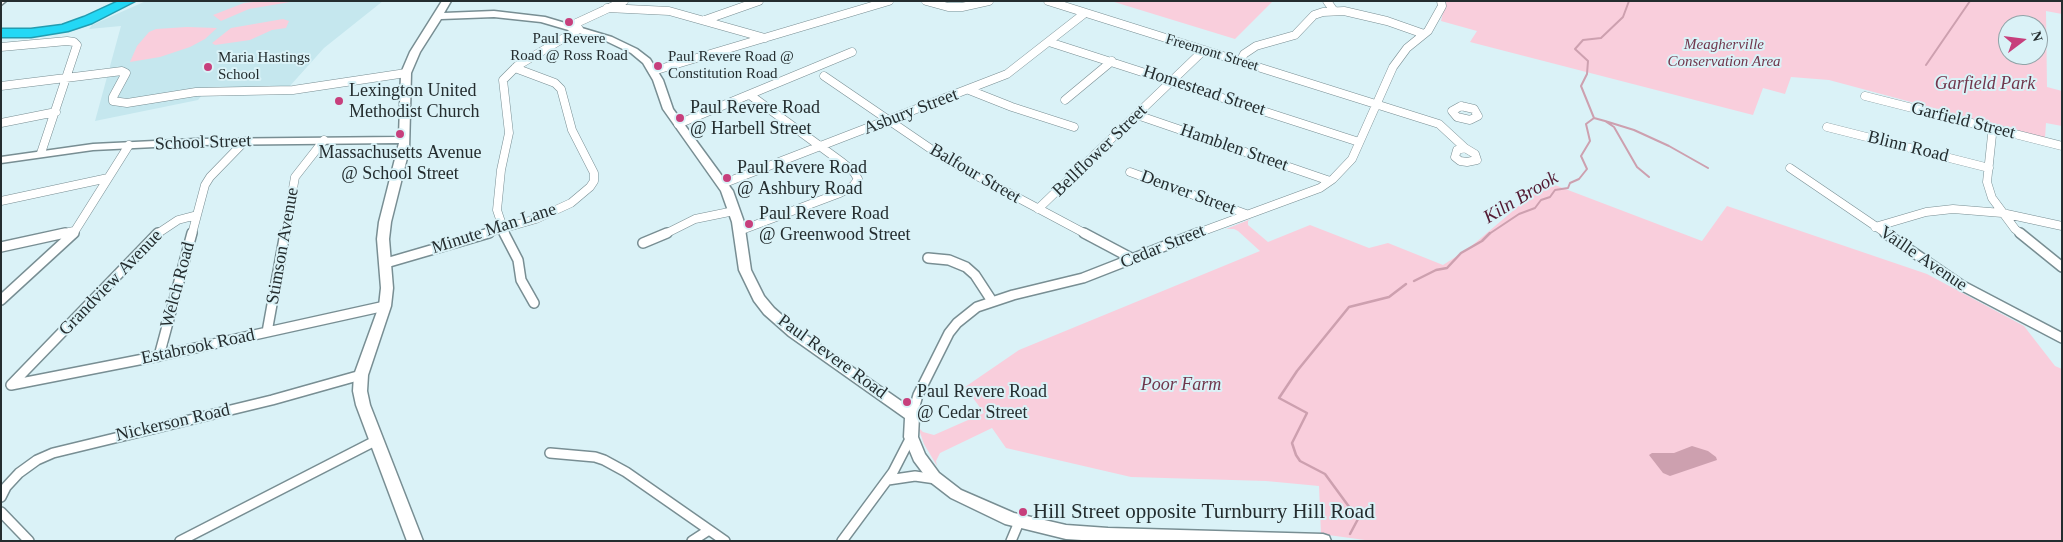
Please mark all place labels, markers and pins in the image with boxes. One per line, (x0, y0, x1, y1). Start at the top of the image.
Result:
marker: Paul Revere Road @ Ross Road (563, 16, 575, 28)
place label: Paul Revere Road @ Ross Road (510, 30, 628, 65)
place label: Paul Revere Road @ Constitution Road (668, 48, 794, 83)
place label: Maria Hastings School (218, 49, 310, 84)
marker: Paul Revere Road @ Constitution Road (652, 60, 664, 72)
marker: Maria Hastings School (202, 61, 214, 73)
place label: Lexington United Methodist Church (349, 80, 479, 122)
marker: Lexington United Methodist Church (333, 95, 345, 107)
place label: Paul Revere Road @ Harbell Street (690, 97, 820, 140)
marker: Paul Revere Road @ Harbell Street (674, 112, 686, 124)
marker: Massachusetts Avenue @ School Street (394, 128, 406, 140)
place label: Massachusetts Avenue @ School Street (318, 142, 482, 184)
place label: Paul Revere Road @ Ashbury Road (737, 157, 867, 200)
marker: Paul Revere Road @ Ashbury Road (721, 172, 733, 184)
place label: Paul Revere Road @ Greenwood Street (759, 203, 911, 245)
marker: Paul Revere Road @ Greenwood Street (743, 218, 755, 230)
place label: Paul Revere Road @ Cedar Street (917, 381, 1047, 424)
marker: Paul Revere Road @ Cedar Street (901, 396, 913, 408)
place label: Hill Street opposite Turnburry Hill Road (1033, 499, 1375, 525)
marker: Hill Street opposite Turnburry Hill Road (1017, 506, 1029, 518)

